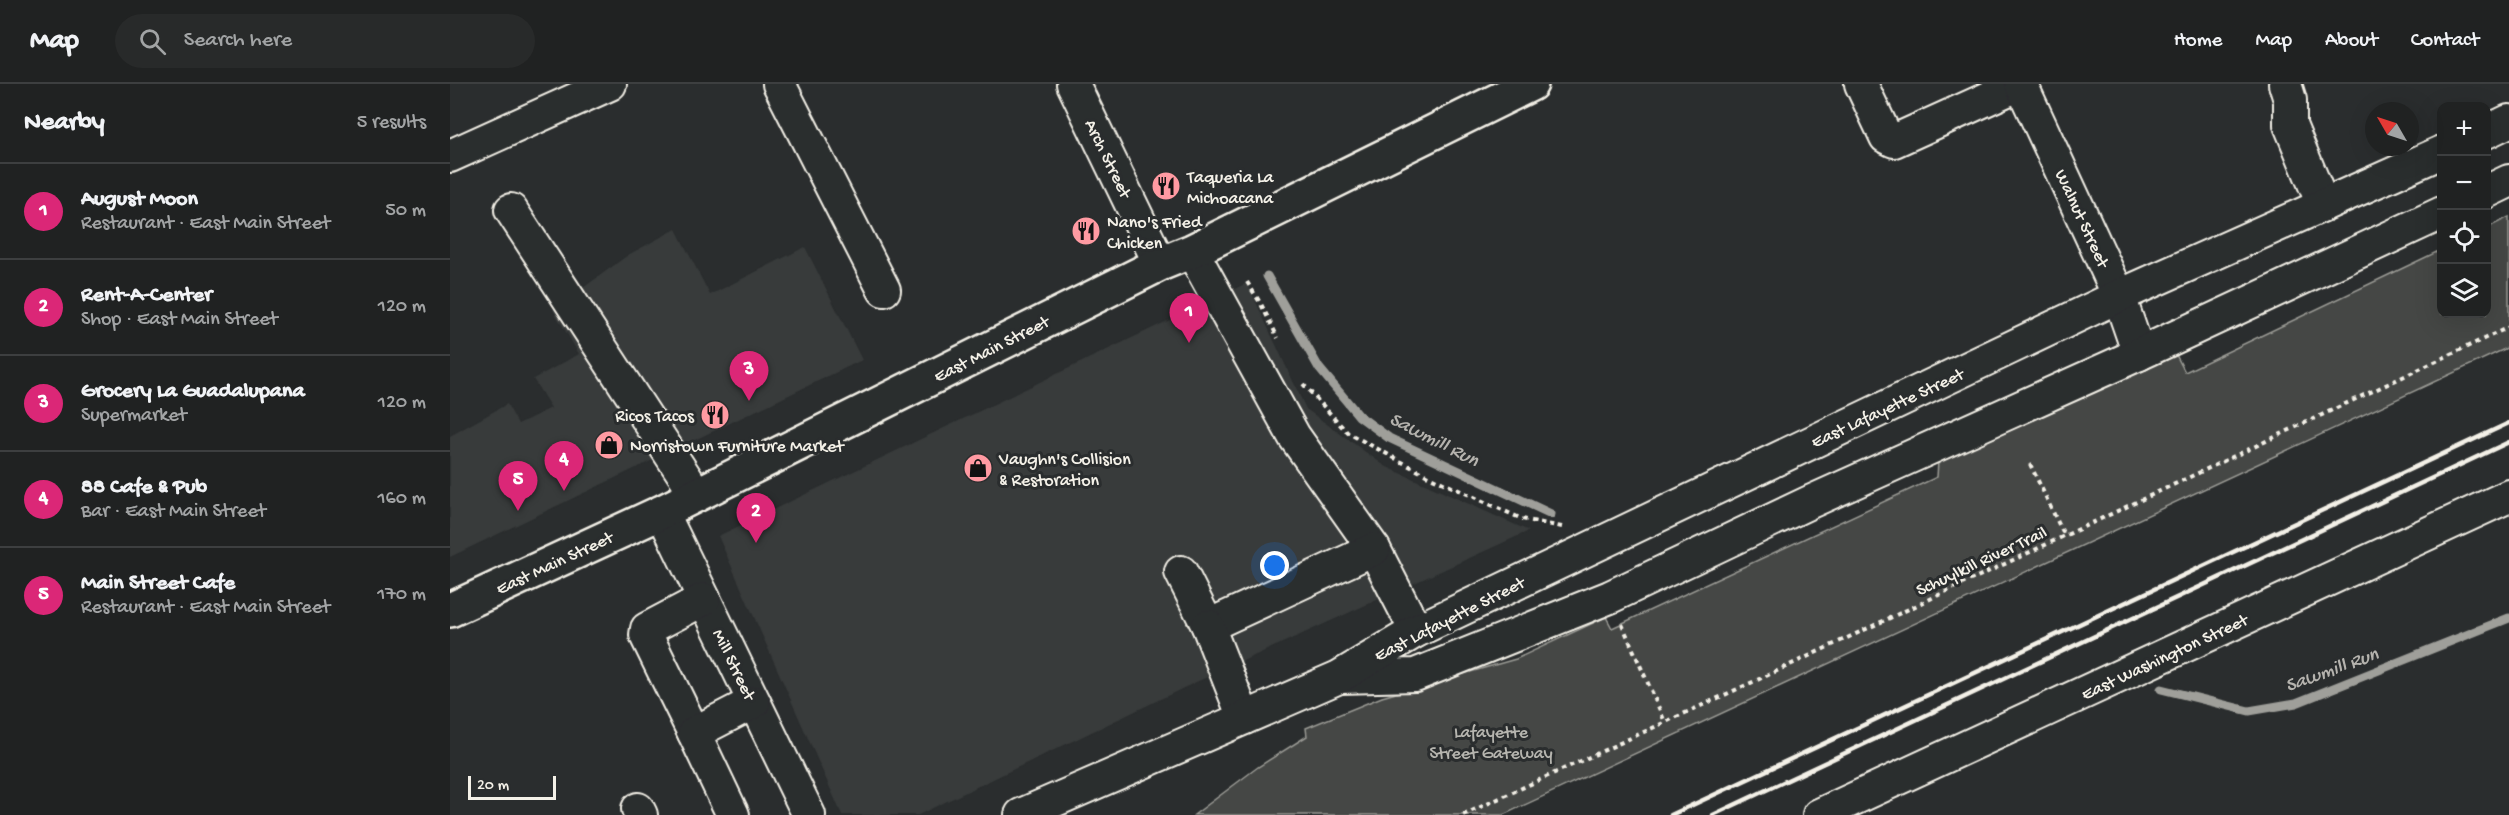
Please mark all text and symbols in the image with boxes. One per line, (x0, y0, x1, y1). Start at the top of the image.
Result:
search box (115, 14, 535, 68)
text: Map (30, 25, 79, 58)
icon: search (136, 25, 169, 58)
text: Search here (184, 28, 292, 54)
text: Home (2174, 29, 2222, 54)
text: Map (2255, 29, 2292, 54)
text: About (2325, 29, 2378, 54)
text: Contact (2411, 29, 2479, 54)
north arrow (2365, 102, 2419, 156)
map controls (2437, 102, 2491, 318)
button: + (2437, 102, 2491, 156)
text: Nearby (24, 108, 105, 139)
text: 5 results (357, 112, 426, 135)
street label: Arch Street (1079, 116, 1136, 203)
button: − (2437, 156, 2491, 210)
street label: Walnut Street (2049, 167, 2113, 273)
place label: Taqueria La Michoacana (1186, 168, 1275, 210)
restaurant icon: Taqueria La Michoacana (1150, 170, 1182, 202)
text: August Moon (81, 187, 198, 213)
text: 1 (39, 200, 48, 223)
text: 50 m (385, 200, 426, 223)
button: locate (2437, 210, 2491, 264)
text: Restaurant · East Main Street (81, 213, 330, 236)
place label: Nano's Fried Chicken (1107, 213, 1203, 255)
restaurant icon: Nano's Fried Chicken (1070, 215, 1102, 247)
button: layers (2437, 264, 2491, 318)
text: Rent-A-Center (81, 283, 212, 309)
pin: 1 (1170, 294, 1208, 343)
text: 2 (39, 296, 48, 319)
text: 120 m (378, 296, 426, 319)
text: Shop · East Main Street (81, 309, 278, 332)
street label: East Main Street (931, 311, 1055, 388)
pin: 3 (730, 352, 768, 401)
street label: East Lafayette Street (1808, 364, 1969, 454)
text: Grocery La Guadalupana (81, 379, 305, 405)
text: 3 (38, 392, 49, 415)
text: 120 m (378, 392, 426, 415)
restaurant icon: Ricos Tacos (699, 399, 731, 431)
text: Supermarket (81, 405, 187, 428)
place label: Ricos Tacos (615, 407, 695, 428)
water label: Sawmill Run (1385, 409, 1482, 474)
shop icon: Norristown Furniture Market (593, 429, 625, 461)
place label: Norristown Furniture Market (630, 437, 845, 458)
pin: 4 (544, 442, 584, 491)
place label: Vaughn's Collision & Restoration (998, 450, 1131, 492)
shop icon: Vaughn's Collision & Restoration (962, 452, 994, 484)
pin: 5 (498, 462, 538, 511)
text: 88 Cafe & Pub (81, 475, 207, 501)
text: 4 (39, 488, 48, 511)
text: 160 m (377, 488, 426, 511)
pin: 2 (736, 494, 776, 543)
text: Bar · East Main Street (81, 501, 266, 524)
street label: Schuylkill River Trail (1913, 523, 2051, 602)
street label: East Main Street (493, 527, 618, 601)
your location (1260, 551, 1289, 580)
text: Main Street Cafe (81, 571, 235, 597)
street label: East Lafayette Street (1371, 572, 1530, 667)
text: 5 (38, 584, 49, 607)
text: 170 m (377, 584, 426, 607)
text: Restaurant · East Main Street (81, 597, 330, 620)
street label: East Washington Street (2078, 610, 2253, 706)
street label: Mill Street (707, 626, 760, 706)
water label: Sawmill Run (2283, 644, 2382, 699)
park label: Lafayette Street Gateway (1429, 723, 1553, 765)
scale bar (468, 773, 556, 800)
text: 20 m (477, 777, 509, 796)

